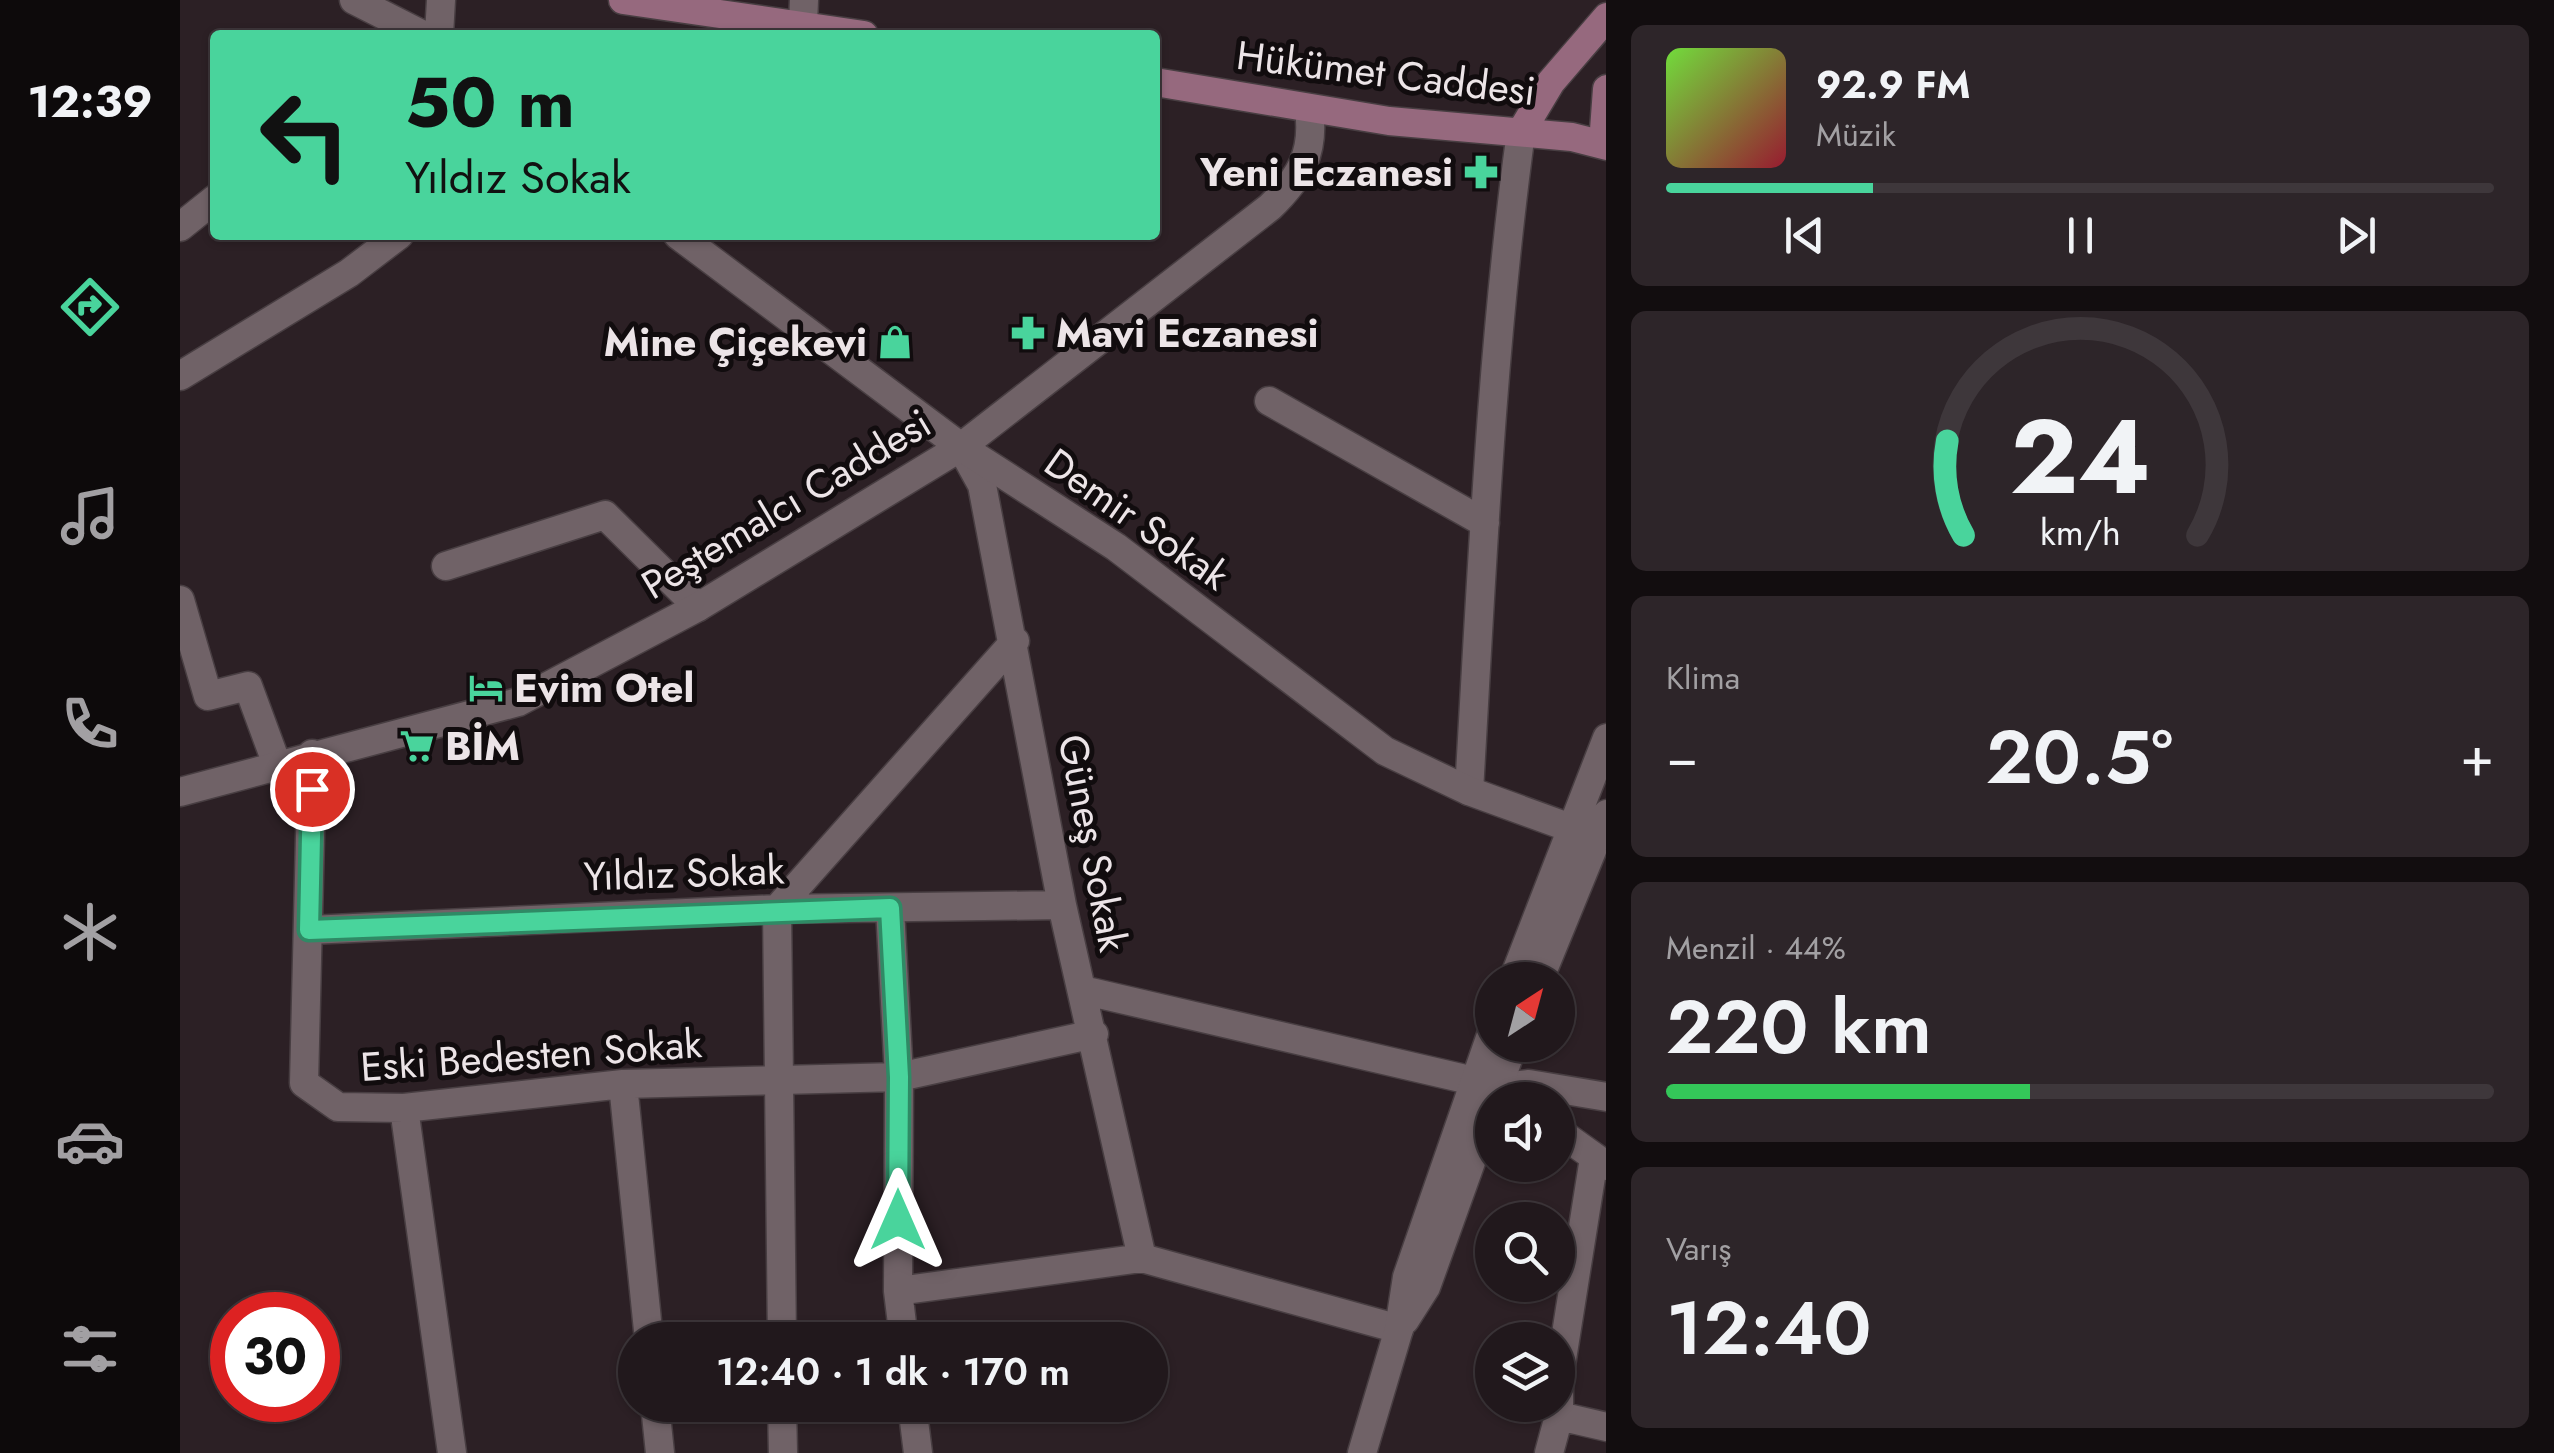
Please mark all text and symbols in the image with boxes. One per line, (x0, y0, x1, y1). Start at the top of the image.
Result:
street label: Hükümet Caddesi (1233, 26, 1539, 120)
text: 50 m (405, 52, 575, 153)
text: 92.9 FM (1816, 57, 1970, 112)
text: 12:39 (28, 69, 152, 134)
icon: left (240, 70, 370, 200)
text: Müzik (1816, 112, 1896, 158)
place label: Yeni Eczanesi (1199, 143, 1453, 201)
text: Yıldız Sokak (405, 145, 631, 210)
pharmacy icon: Yeni Eczanesi (1462, 153, 1500, 191)
icon: previous (1777, 208, 1832, 263)
icon: pause (2053, 208, 2108, 263)
icon: next (2329, 208, 2384, 263)
icon: directions (55, 272, 125, 342)
place label: Mavi Eczanesi (1056, 304, 1319, 362)
place label: Mine Çiçekevi (604, 313, 867, 371)
pharmacy icon: Mavi Eczanesi (1009, 314, 1047, 352)
shop icon: Mine Çiçekevi (876, 323, 914, 361)
text: 24 (2010, 382, 2150, 532)
street label: Peştemalcı Caddesi (630, 395, 942, 613)
street label: Demir Sokak (1033, 434, 1241, 604)
icon: music (55, 481, 125, 551)
text: km/h (2040, 507, 2120, 558)
text: Klima (1666, 655, 1740, 701)
place label: Evim Otel (514, 659, 694, 717)
hotel icon: Evim Otel (467, 669, 505, 707)
icon: phone (55, 689, 125, 759)
text: 20.5° (1986, 703, 2173, 811)
place label: BİM (445, 717, 520, 775)
text: − (1666, 717, 1698, 797)
text: + (2460, 717, 2494, 797)
supermarket icon: BİM (398, 727, 436, 765)
street label: Güneş Sokak (1044, 730, 1143, 957)
pin (270, 747, 355, 832)
icon: arrive (285, 762, 340, 817)
street label: Yıldız Sokak (583, 841, 786, 905)
icon: climate (55, 897, 125, 967)
text: Menzil · 44% (1666, 925, 1846, 971)
north arrow (1475, 962, 1575, 1062)
map controls (1475, 962, 1575, 1422)
text: 220 km (1666, 973, 1932, 1081)
street label: Eski Bedesten Sokak (358, 1014, 704, 1096)
button: sound (1475, 1082, 1575, 1182)
icon: car (55, 1106, 125, 1176)
position arrow (846, 1168, 950, 1272)
button: search (1475, 1202, 1575, 1302)
text: Varış (1666, 1226, 1732, 1272)
text: 12:40 (1666, 1274, 1872, 1382)
speed limit sign: 30 (210, 1292, 340, 1422)
icon: filters (55, 1314, 125, 1384)
button: layers (1475, 1322, 1575, 1422)
text: 12:40 · 1 dk · 170 m (716, 1344, 1070, 1399)

